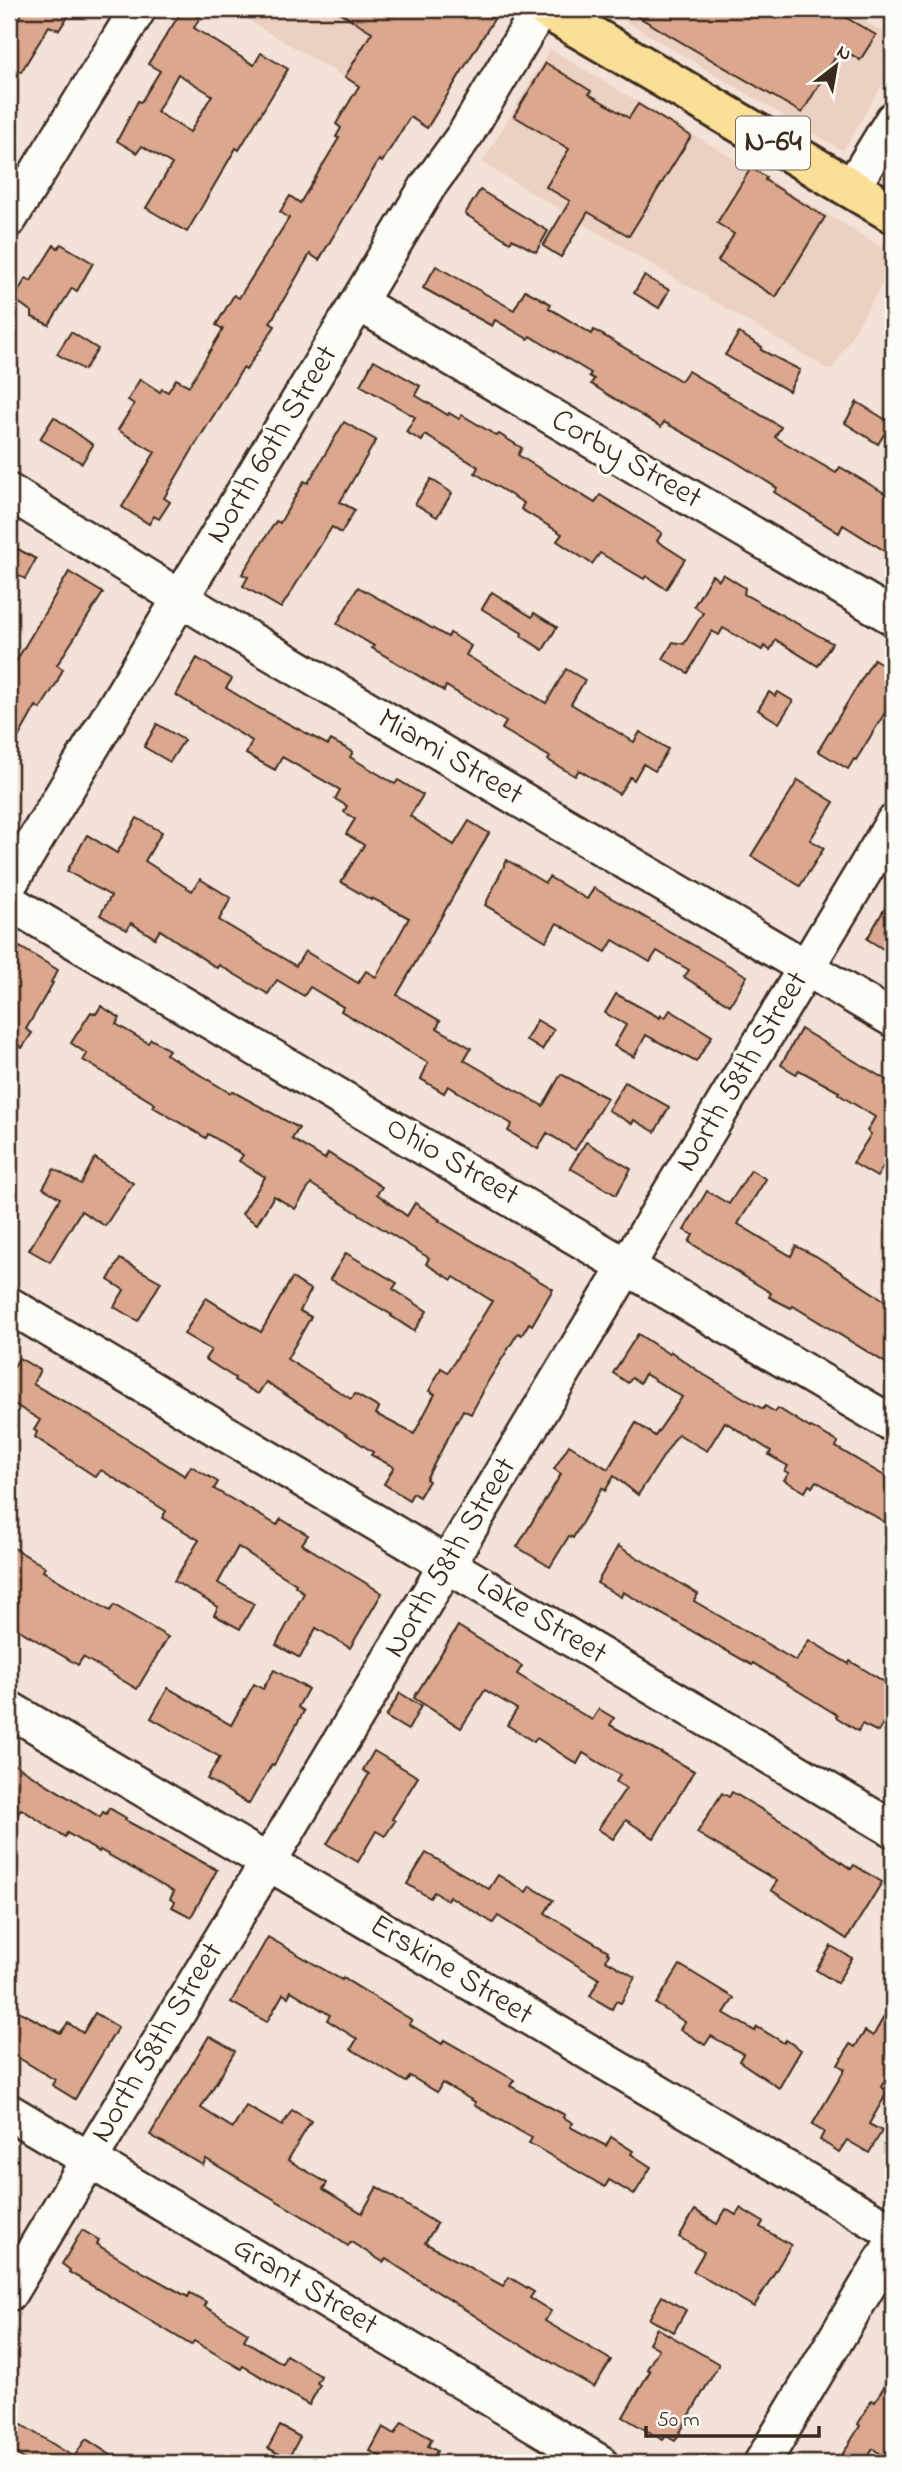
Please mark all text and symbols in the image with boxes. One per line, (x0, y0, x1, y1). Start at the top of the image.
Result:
north arrow (800, 32, 870, 102)
text: N (831, 39, 856, 69)
road number: N-64 (736, 116, 810, 169)
street label: North 60th Street (195, 336, 351, 553)
street label: Corby Street (542, 398, 710, 522)
street label: Miami Street (368, 697, 532, 819)
street label: North 58th Street (664, 962, 822, 1181)
street label: Ohio Street (376, 1105, 528, 1219)
street label: North 58th Street (372, 1448, 530, 1667)
street label: Lake Street (466, 1562, 616, 1678)
street label: Erskine Street (360, 1903, 542, 2039)
street label: North 58th Street (79, 1933, 237, 2152)
street label: Grant Street (223, 2225, 387, 2349)
scale bar (646, 2395, 820, 2439)
text: 50 m (657, 2406, 700, 2436)

